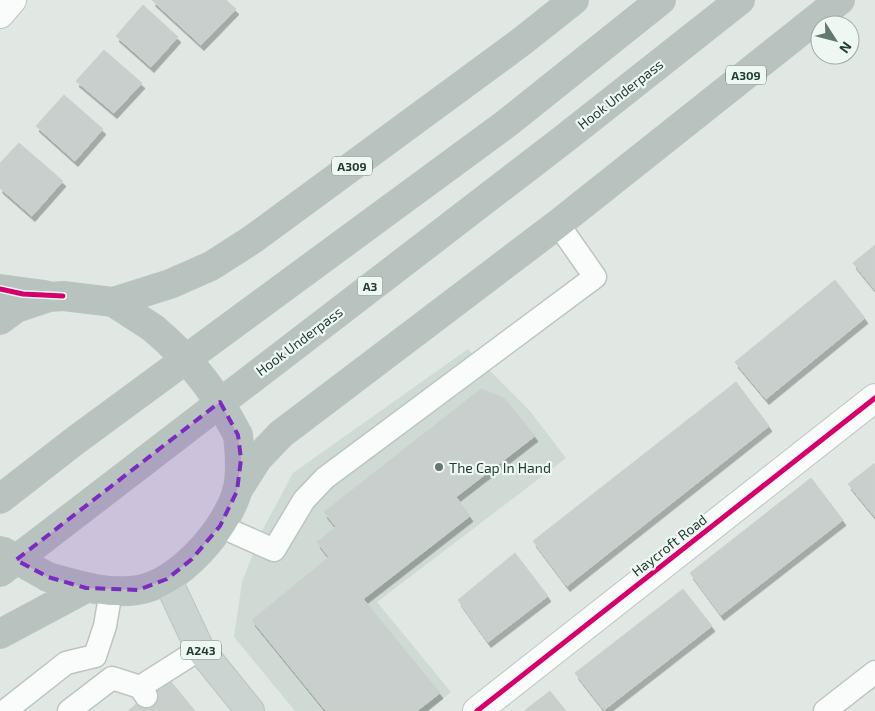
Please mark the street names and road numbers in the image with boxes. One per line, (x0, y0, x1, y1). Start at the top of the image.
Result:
street label: Hook Underpass (574, 55, 666, 133)
road number: A309 (726, 66, 766, 84)
road number: A309 (332, 157, 372, 176)
road number: A3 (358, 276, 382, 296)
street label: Hook Underpass (252, 303, 346, 379)
street label: Haycroft Road (628, 510, 710, 580)
road number: A243 (181, 640, 221, 660)

